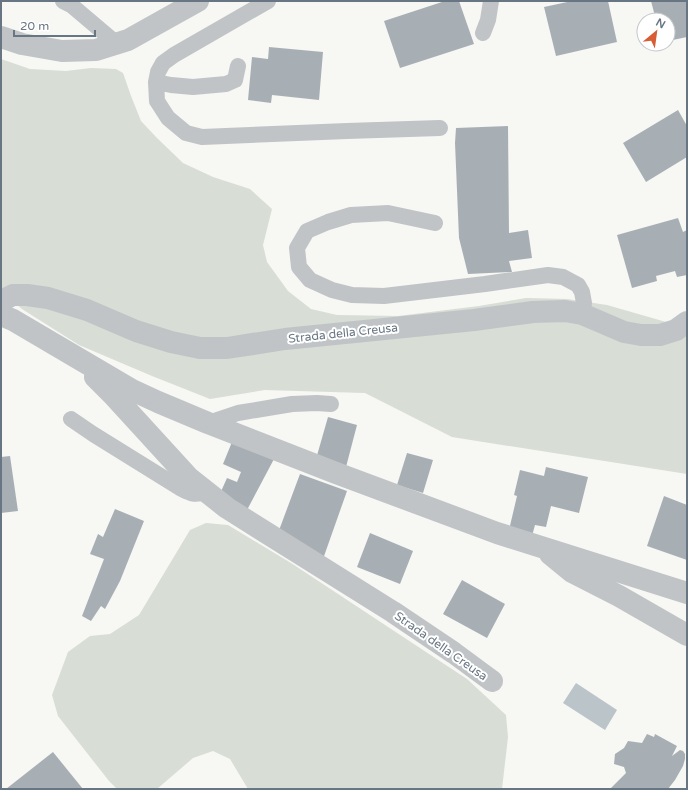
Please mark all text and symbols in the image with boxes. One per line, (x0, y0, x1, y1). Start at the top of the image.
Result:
scale bar (14, 12, 95, 38)
north arrow (636, 12, 676, 52)
text: N (654, 16, 668, 32)
text: 20 m (20, 19, 49, 33)
street label: Strada della Creusa (288, 320, 398, 346)
street label: Strada della Creusa (392, 609, 490, 683)

